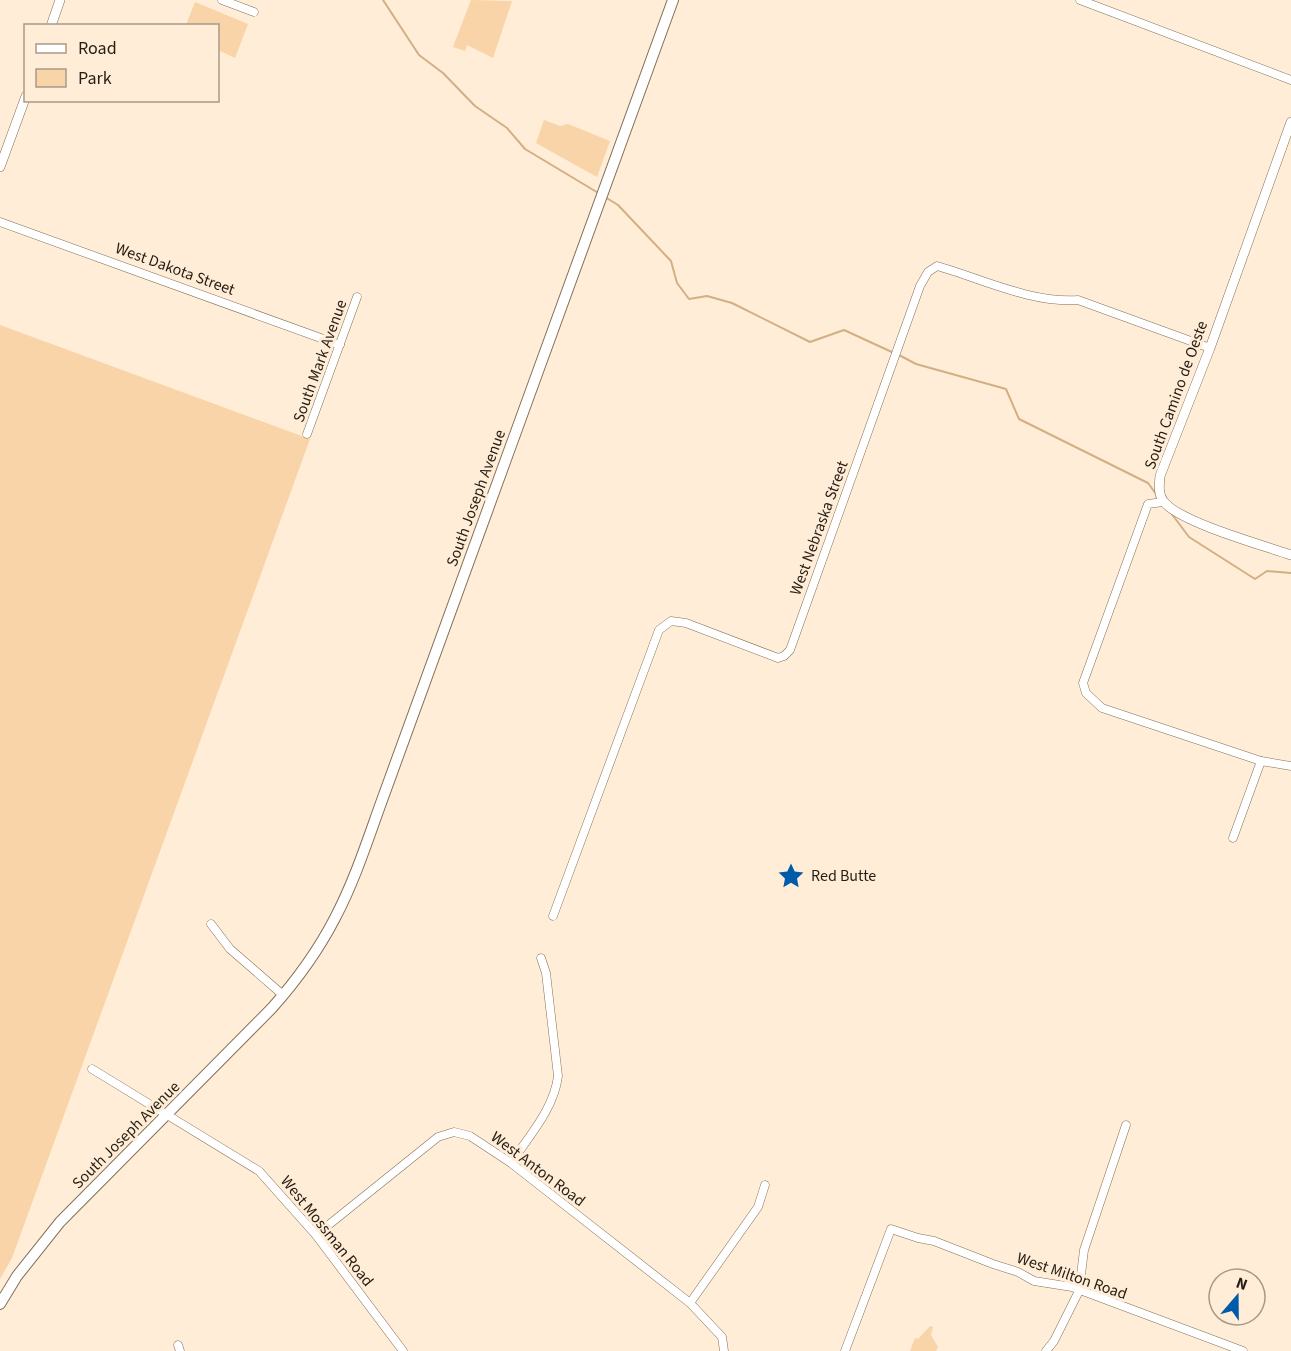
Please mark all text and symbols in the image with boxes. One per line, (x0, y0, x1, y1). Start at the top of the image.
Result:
legend (24, 24, 219, 102)
text: Road (78, 36, 117, 61)
text: Park (78, 66, 112, 91)
street label: West Dakota Street (112, 237, 238, 301)
street label: South Mark Avenue (288, 297, 352, 425)
street label: South Camino de Oeste (1139, 318, 1213, 472)
street label: South Joseph Avenue (441, 426, 511, 570)
street label: West Nebraska Street (784, 457, 854, 598)
place icon: Red Butte (776, 861, 806, 891)
place label: Red Butte (811, 865, 876, 887)
street label: South Joseph Avenue (67, 1076, 185, 1194)
street label: West Anton Road (486, 1126, 590, 1212)
street label: West Mossman Road (275, 1171, 379, 1291)
street label: West Milton Road (1014, 1247, 1130, 1305)
north arrow (1207, 1267, 1267, 1327)
text: N (1233, 1272, 1251, 1296)

